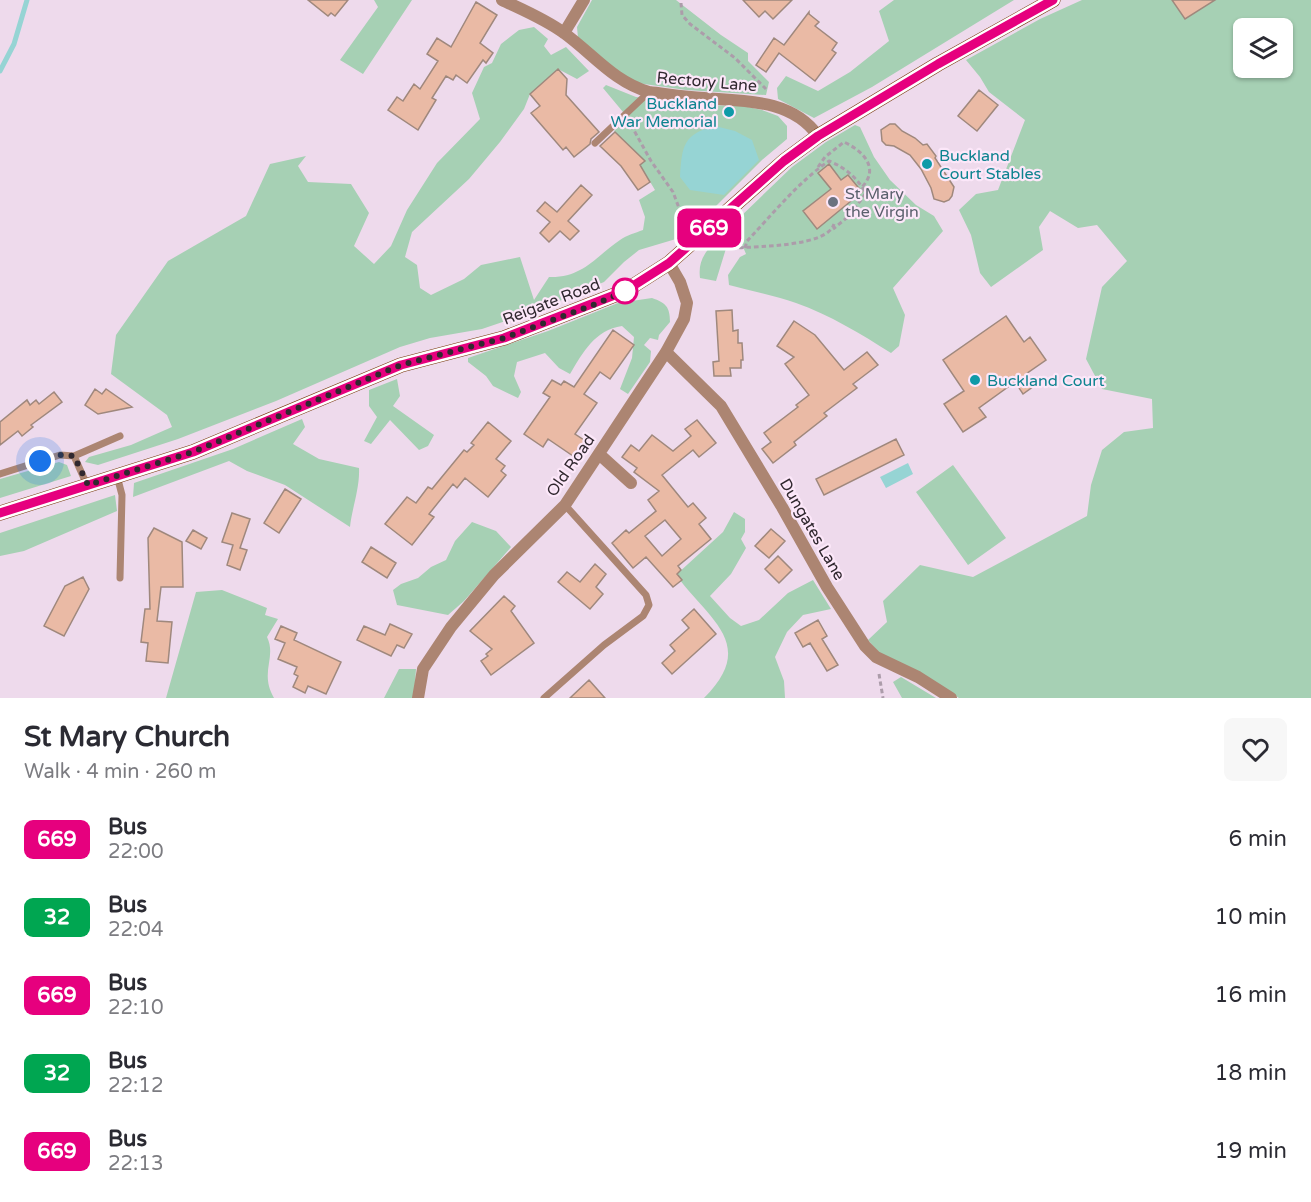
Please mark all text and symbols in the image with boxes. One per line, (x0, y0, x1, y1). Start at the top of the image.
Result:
map controls (1233, 18, 1293, 78)
button: layers (1233, 18, 1293, 78)
street label: Rectory Lane (656, 68, 758, 96)
place label: Buckland War Memorial (610, 94, 717, 132)
marker: Buckland War Memorial (722, 105, 736, 119)
place label: Buckland Court Stables (939, 146, 1041, 184)
marker: Buckland Court Stables (920, 157, 934, 171)
place label: St Mary the Virgin (845, 184, 919, 222)
marker: St Mary the Virgin (826, 195, 840, 209)
line badge: 669 (674, 208, 744, 248)
text: 669 (689, 216, 729, 241)
street label: Reigate Road (500, 274, 603, 330)
unlabelled marker (612, 278, 638, 304)
place label: Buckland Court (987, 371, 1105, 391)
marker: Buckland Court (968, 373, 982, 387)
street label: Old Road (542, 431, 599, 501)
your location (25, 446, 55, 476)
street label: Dungates Lane (775, 475, 849, 584)
button: heart (1224, 718, 1287, 781)
text: St Mary Church (24, 720, 230, 754)
text: Walk · 4 min · 260 m (24, 760, 216, 784)
text: Bus (108, 814, 147, 840)
text: 6 min (1228, 826, 1287, 852)
text: 669 (37, 827, 77, 852)
text: 22:00 (108, 840, 163, 864)
text: Bus (108, 892, 147, 918)
text: 10 min (1215, 904, 1287, 930)
text: 32 (44, 905, 70, 930)
text: 22:04 (108, 918, 163, 942)
text: Bus (108, 970, 147, 996)
text: 16 min (1215, 982, 1287, 1008)
text: 669 (37, 983, 77, 1008)
text: 22:10 (108, 996, 163, 1020)
text: Bus (108, 1048, 147, 1074)
text: 18 min (1215, 1060, 1287, 1086)
text: 32 (44, 1061, 70, 1086)
text: 22:12 (108, 1074, 163, 1098)
text: Bus (108, 1126, 147, 1152)
text: 19 min (1215, 1138, 1287, 1164)
text: 669 (37, 1139, 77, 1164)
text: 22:13 (108, 1152, 163, 1176)

